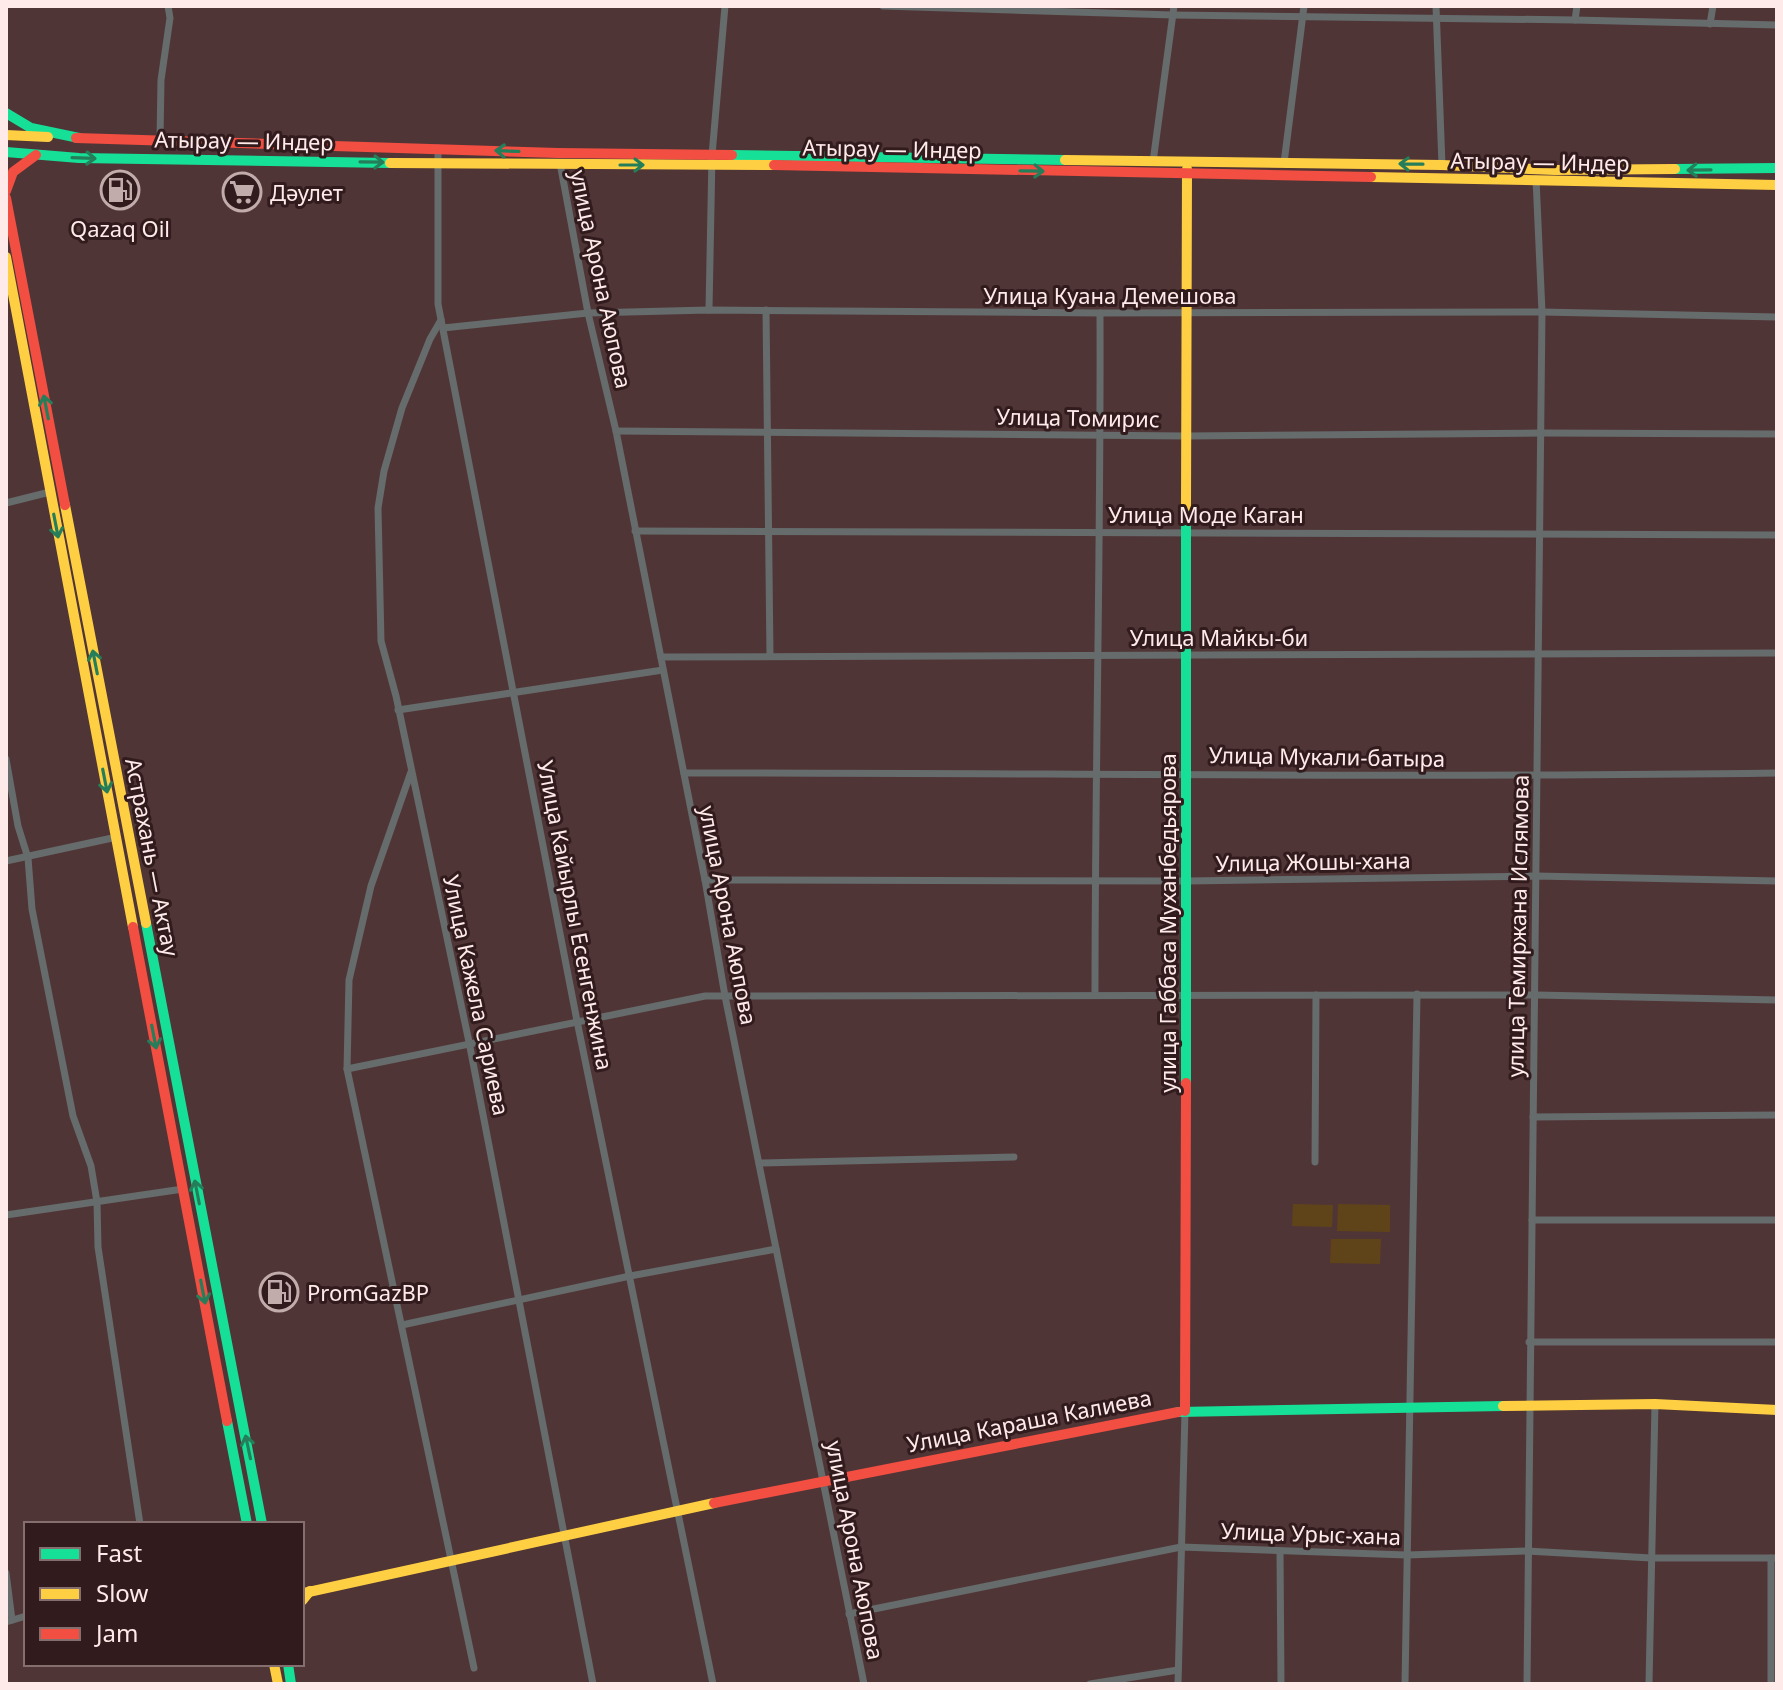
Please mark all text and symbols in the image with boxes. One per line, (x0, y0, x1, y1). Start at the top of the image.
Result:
street label: Атырау — Индер (154, 123, 334, 157)
street label: Атырау — Индер (802, 131, 982, 165)
one-way arrow (494, 143, 521, 158)
street label: Атырау — Индер (1450, 144, 1630, 178)
one-way arrow (70, 150, 97, 165)
one-way arrow (358, 154, 385, 169)
one-way arrow (618, 157, 645, 173)
one-way arrow (1398, 157, 1425, 172)
one-way arrow (1686, 162, 1713, 178)
one-way arrow (1018, 163, 1045, 179)
street label: улица Арона Аюпова (564, 167, 640, 391)
fuel station icon: Qazaq Oil (99, 169, 141, 211)
supermarket icon: Дәулет (221, 171, 263, 213)
place label: Дәулет (270, 177, 343, 207)
place label: Qazaq Oil (70, 213, 170, 243)
street label: Улица Куана Демешова (983, 280, 1237, 310)
one-way arrow (37, 395, 52, 420)
street label: Улица Томирис (996, 401, 1160, 433)
street label: Улица Моде Каган (1108, 499, 1304, 529)
one-way arrow (49, 513, 64, 538)
street label: Улица Майкы-би (1130, 622, 1308, 652)
one-way arrow (86, 650, 101, 675)
street label: Улица Мукали-батыра (1209, 739, 1445, 773)
street label: улица Габбаса Муханбедьярова (1152, 753, 1182, 1093)
street label: Астрахань — Актау (119, 755, 187, 959)
street label: Улица Кайырлы Есенгенжина (531, 758, 621, 1072)
one-way arrow (98, 768, 113, 794)
street label: улица Темиржана Ислямова (1499, 774, 1535, 1078)
street label: улица Арона Аюпова (693, 803, 765, 1027)
street label: Улица Жошы-хана (1215, 844, 1411, 878)
street label: Улица Кажела Сариева (437, 872, 517, 1118)
one-way arrow (147, 1024, 162, 1049)
one-way arrow (188, 1180, 203, 1206)
fuel station icon: PromGazBP (258, 1271, 300, 1313)
place label: PromGazBP (307, 1277, 429, 1307)
one-way arrow (196, 1279, 211, 1304)
street label: Улица Караша Калиева (904, 1382, 1154, 1458)
one-way arrow (240, 1435, 255, 1461)
street label: улица Арона Аюпова (820, 1438, 892, 1662)
street label: Улица Урыс-хана (1220, 1515, 1402, 1551)
legend (24, 1522, 304, 1666)
text: Fast (96, 1536, 142, 1569)
text: Slow (96, 1576, 148, 1609)
text: Jam (94, 1616, 138, 1649)

